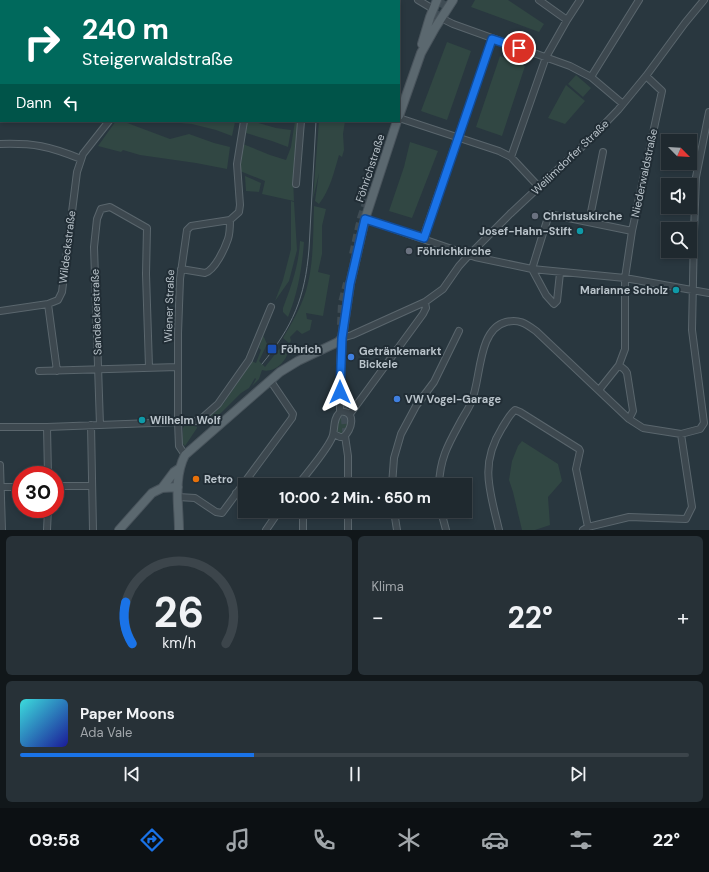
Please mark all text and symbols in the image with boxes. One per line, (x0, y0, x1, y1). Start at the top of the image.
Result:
text: 240 m (82, 11, 169, 48)
icon: right (16, 16, 68, 68)
pin (502, 31, 536, 65)
icon: arrive (508, 37, 530, 59)
text: Steigerwaldstraße (82, 47, 233, 71)
icon: left (60, 92, 82, 114)
text: Dann (16, 93, 52, 113)
street label: Weilimdorfer Straße (528, 116, 612, 198)
street label: Niederwaldstraße (628, 127, 660, 219)
street label: Föhrichstraße (352, 132, 388, 204)
north arrow (661, 134, 697, 170)
map controls (661, 134, 697, 258)
button: sound (661, 178, 697, 214)
place label: Christuskirche (543, 209, 623, 223)
street label: Wildeckstraße (56, 210, 78, 284)
marker: Christuskirche (530, 211, 540, 221)
button: search (661, 222, 697, 258)
place label: Josef-Hahn-Stift (479, 224, 572, 238)
marker: Josef-Hahn-Stift (575, 226, 585, 236)
place label: Föhrichkirche (417, 244, 492, 258)
marker: Föhrichkirche (404, 246, 414, 256)
street label: Sandäckerstraße (87, 269, 105, 355)
street label: Wiener Straße (161, 269, 177, 343)
place label: Marianne Scholz (580, 283, 668, 297)
marker: Marianne Scholz (671, 285, 681, 295)
place label: Föhrich (281, 342, 322, 356)
marker: Föhrich (266, 343, 278, 355)
place label: Getränkemarkt Bickele (359, 344, 442, 371)
marker: Getränkemarkt Bickele (346, 352, 356, 362)
position arrow (319, 371, 361, 413)
place label: VW Vogel-Garage (405, 392, 502, 406)
marker: VW Vogel-Garage (392, 394, 402, 404)
place label: Wilhelm Wolf (150, 413, 221, 427)
marker: Wilhelm Wolf (137, 415, 147, 425)
speed limit sign: 30 (12, 466, 64, 518)
place label: Retro (204, 472, 233, 486)
marker: Retro (191, 474, 201, 484)
text: 10:00 · 2 Min. · 650 m (279, 488, 431, 508)
text: Klima (372, 578, 404, 595)
text: 26 (154, 585, 204, 639)
text: 22° (507, 598, 553, 637)
text: − (372, 603, 384, 632)
text: + (677, 603, 689, 632)
text: km/h (162, 633, 196, 651)
text: Paper Moons (80, 704, 175, 724)
text: Ada Vale (80, 724, 132, 741)
icon: previous (121, 763, 143, 785)
icon: pause (344, 763, 366, 785)
icon: next (567, 763, 589, 785)
icon: directions (138, 826, 166, 854)
icon: music (224, 826, 252, 854)
icon: phone (310, 826, 338, 854)
icon: climate (395, 826, 423, 854)
icon: car (481, 826, 509, 854)
icon: filters (567, 826, 595, 854)
text: 09:58 (29, 828, 80, 852)
text: 22° (653, 828, 680, 852)

